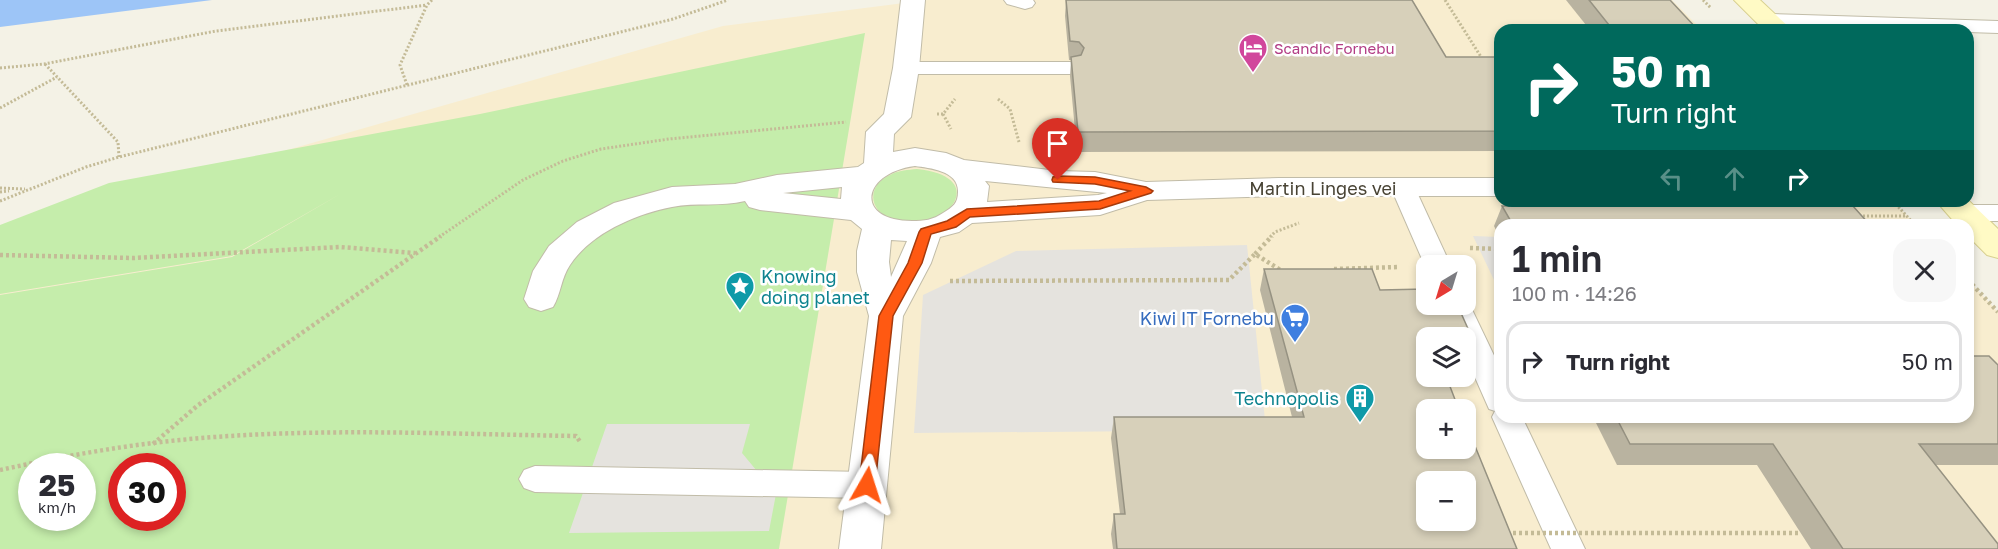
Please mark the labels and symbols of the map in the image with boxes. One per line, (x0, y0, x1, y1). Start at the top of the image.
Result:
hotel icon: Scandic Fornebu (1237, 32, 1269, 74)
place label: Scandic Fornebu (1274, 39, 1395, 57)
pin (1032, 118, 1083, 180)
street label: Martin Linges vei (1249, 177, 1397, 199)
north arrow (1416, 255, 1476, 315)
place label: Knowing doing planet (761, 265, 870, 308)
place icon: Knowing doing planet (724, 270, 756, 312)
supermarket icon: Kiwi IT Fornebu (1279, 302, 1311, 344)
place label: Kiwi IT Fornebu (1140, 307, 1274, 329)
building icon: Technopolis (1344, 382, 1376, 424)
place label: Technopolis (1234, 387, 1339, 409)
speed limit sign: 30 (108, 453, 186, 531)
position arrow (835, 453, 899, 517)

